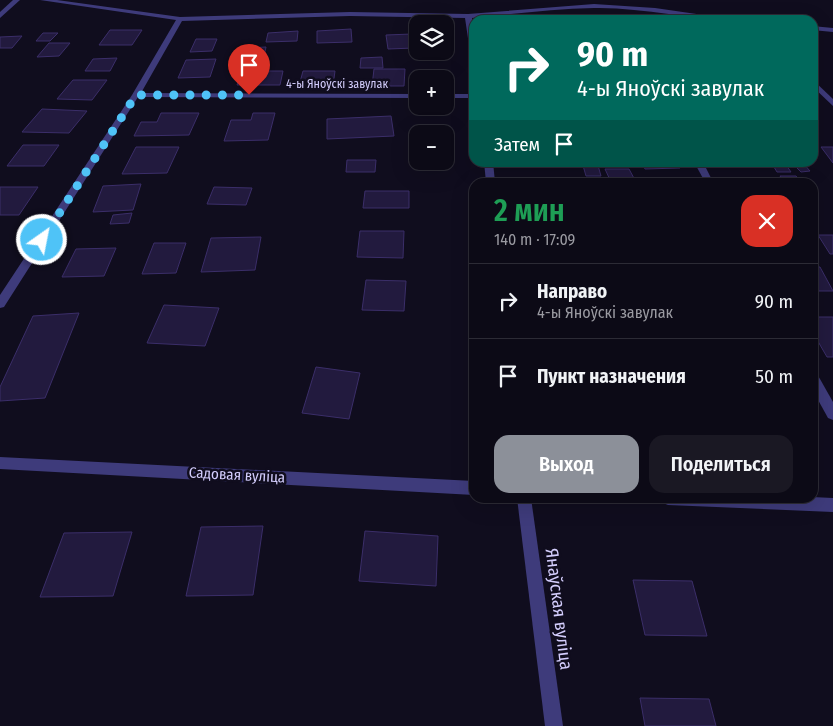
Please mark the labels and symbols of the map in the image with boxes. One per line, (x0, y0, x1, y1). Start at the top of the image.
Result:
pin (228, 44, 270, 95)
street label: 4-ы Яноўскі завулак (286, 77, 388, 91)
position arrow (15, 213, 67, 265)
street label: Садовая вуліца (188, 463, 286, 487)
street label: Янаўская вуліца (541, 547, 577, 671)

